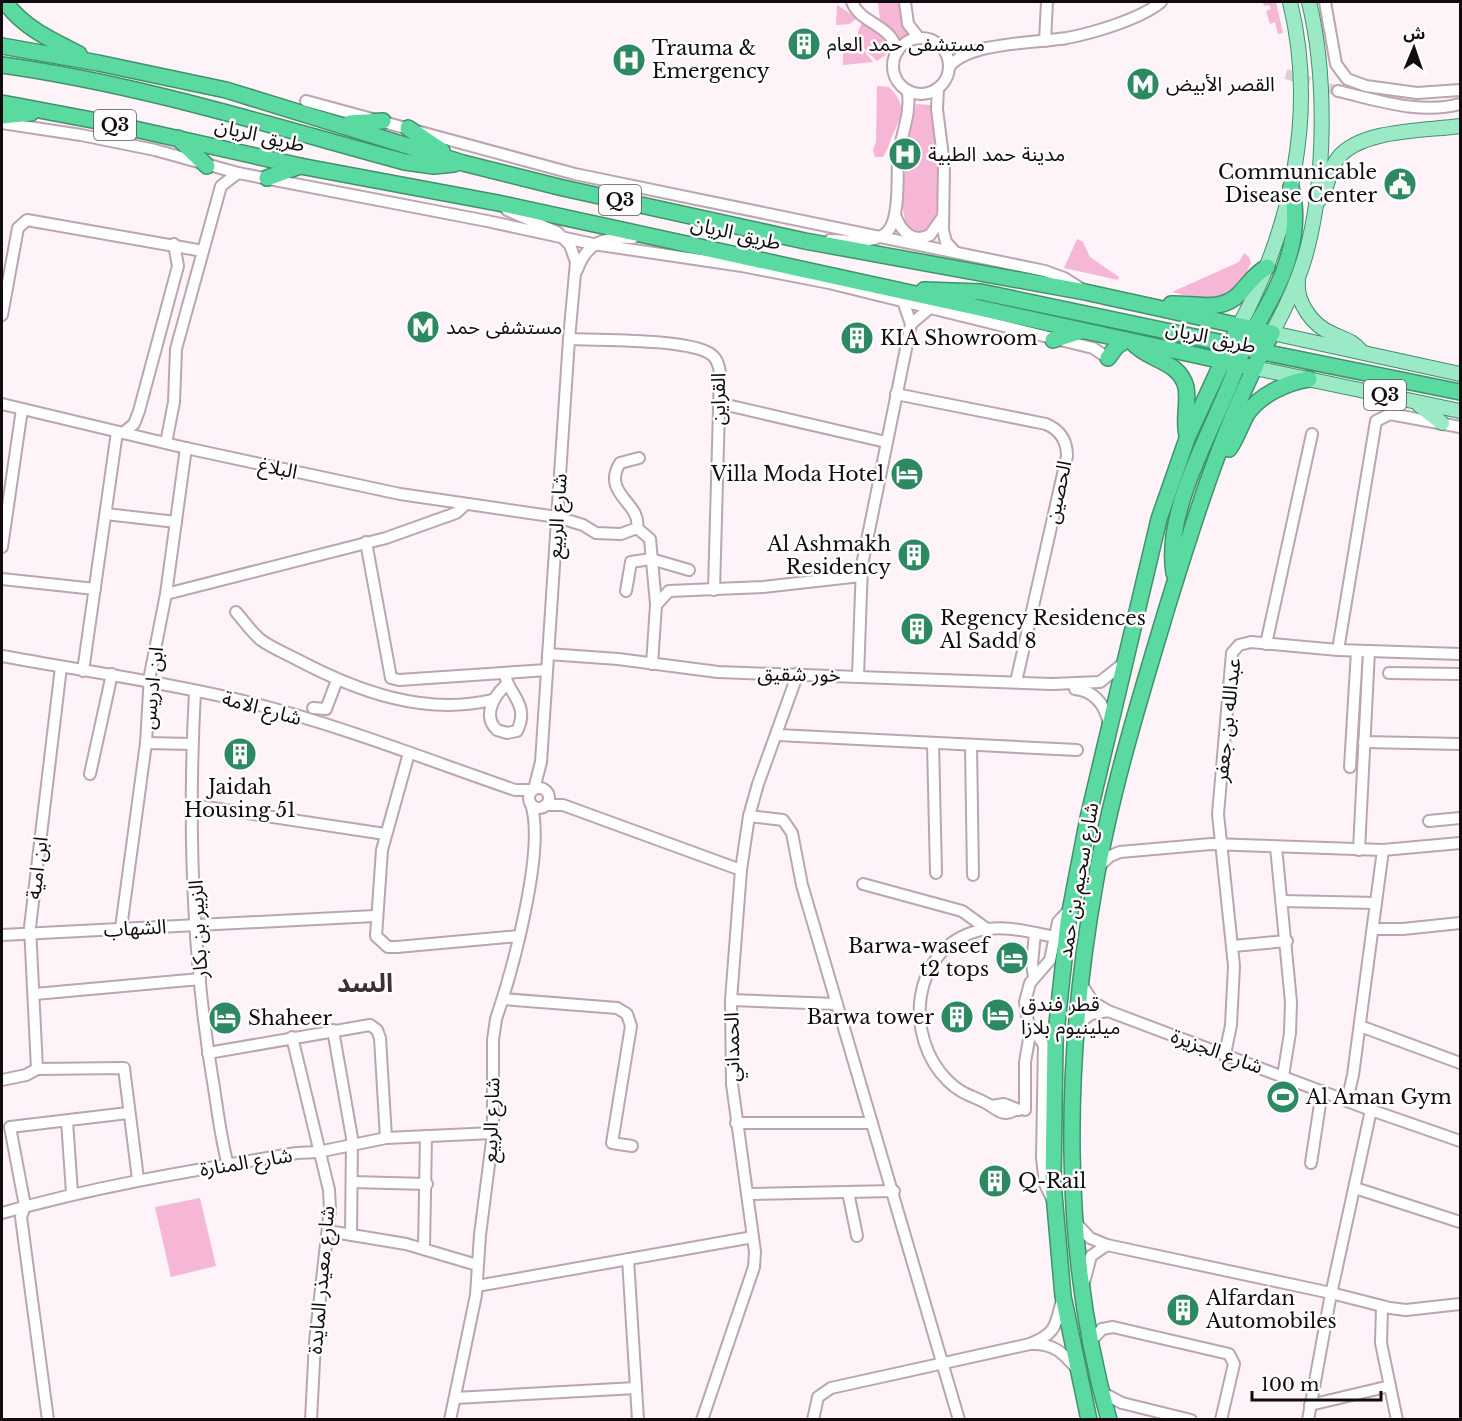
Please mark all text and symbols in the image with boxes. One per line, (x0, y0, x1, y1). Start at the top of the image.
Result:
north arrow (1384, 18, 1444, 78)
text: ش (1403, 23, 1426, 43)
building icon: مستشفى حمد العام (786, 26, 822, 62)
place label: مستشفى حمد العام (827, 32, 985, 59)
place label: Trauma & Emergency (652, 36, 770, 83)
hospital icon: Trauma & Emergency (611, 42, 647, 78)
metro station icon: القصر الأبيض (1125, 66, 1161, 102)
place label: القصر الأبيض (1166, 72, 1275, 96)
road number: Q3 (94, 110, 136, 140)
street label: طريق الريان (212, 113, 307, 158)
hospital icon: مدينة حمد الطبية (887, 136, 923, 172)
place label: مدينة حمد الطبية (928, 142, 1065, 166)
place label: Communicable Disease Center (1218, 160, 1377, 207)
public building icon: Communicable Disease Center (1382, 166, 1418, 202)
road number: Q3 (599, 185, 641, 215)
street label: طريق الريان (688, 211, 783, 256)
metro station icon: مستشفى حمد (405, 309, 441, 345)
place label: مستشفى حمد (446, 315, 562, 339)
street label: طريق الريان (1164, 316, 1258, 359)
building icon: KIA Showroom (839, 320, 875, 356)
place label: KIA Showroom (880, 326, 1038, 350)
street label: القراين (706, 373, 730, 425)
road number: Q3 (1364, 380, 1406, 410)
street label: البلاغ (256, 452, 300, 487)
hotel icon: Villa Moda Hotel (889, 456, 925, 492)
street label: الحصين (1040, 458, 1076, 526)
place label: Villa Moda Hotel (710, 462, 884, 486)
street label: شارع الربيع (542, 473, 575, 560)
place label: Al Ashmakh Residency (766, 532, 891, 579)
building icon: Al Ashmakh Residency (896, 537, 932, 573)
place label: Regency Residences Al Sadd 8 (939, 606, 1146, 653)
building icon: Regency Residences Al Sadd 8 (899, 611, 935, 647)
street label: ابن ادريس (136, 646, 168, 730)
street label: عبدالله بن جعفر (1208, 657, 1245, 784)
street label: خور شقيق (757, 661, 841, 688)
street label: شارع الامة (219, 686, 304, 733)
building icon: Jaidah Housing 51 (222, 736, 258, 772)
place label: Jaidah Housing 51 (184, 775, 296, 822)
street label: شارع سحيم بن حمد (1053, 800, 1106, 960)
street label: ابن امية (21, 835, 53, 901)
street label: الزبير بن بكار (183, 879, 213, 980)
street label: الشهاب (103, 914, 167, 942)
place label: Barwa-waseef t2 tops (848, 934, 992, 981)
hotel icon: Barwa-waseef t2 tops (994, 940, 1030, 976)
district label: السد (337, 967, 393, 999)
place label: قطر فندق ميلينيوم بلازا (1021, 992, 1121, 1042)
hotel icon: قطر فندق ميلينيوم بلازا (980, 997, 1016, 1033)
building icon: Barwa tower (939, 999, 975, 1035)
hotel icon: Shaheer (207, 1000, 243, 1036)
place label: Barwa tower (807, 1005, 934, 1029)
place label: Shaheer (248, 1006, 332, 1030)
street label: الحمداني (719, 1012, 748, 1082)
street label: شارع الجزيرة (1167, 1023, 1266, 1082)
street label: شارع الربيع (478, 1077, 507, 1163)
sports icon: Al Aman Gym (1265, 1079, 1301, 1115)
place label: Al Aman Gym (1305, 1085, 1452, 1109)
street label: شارع المنارة (198, 1143, 295, 1184)
building icon: Q-Rail (977, 1163, 1013, 1199)
place label: Q-Rail (1018, 1169, 1086, 1193)
street label: شارع معيذر المايدة (303, 1205, 342, 1355)
place label: Alfardan Automobiles (1205, 1286, 1337, 1333)
building icon: Alfardan Automobiles (1165, 1292, 1201, 1328)
scale bar (1252, 1364, 1381, 1402)
text: 100 m (1261, 1374, 1319, 1396)

